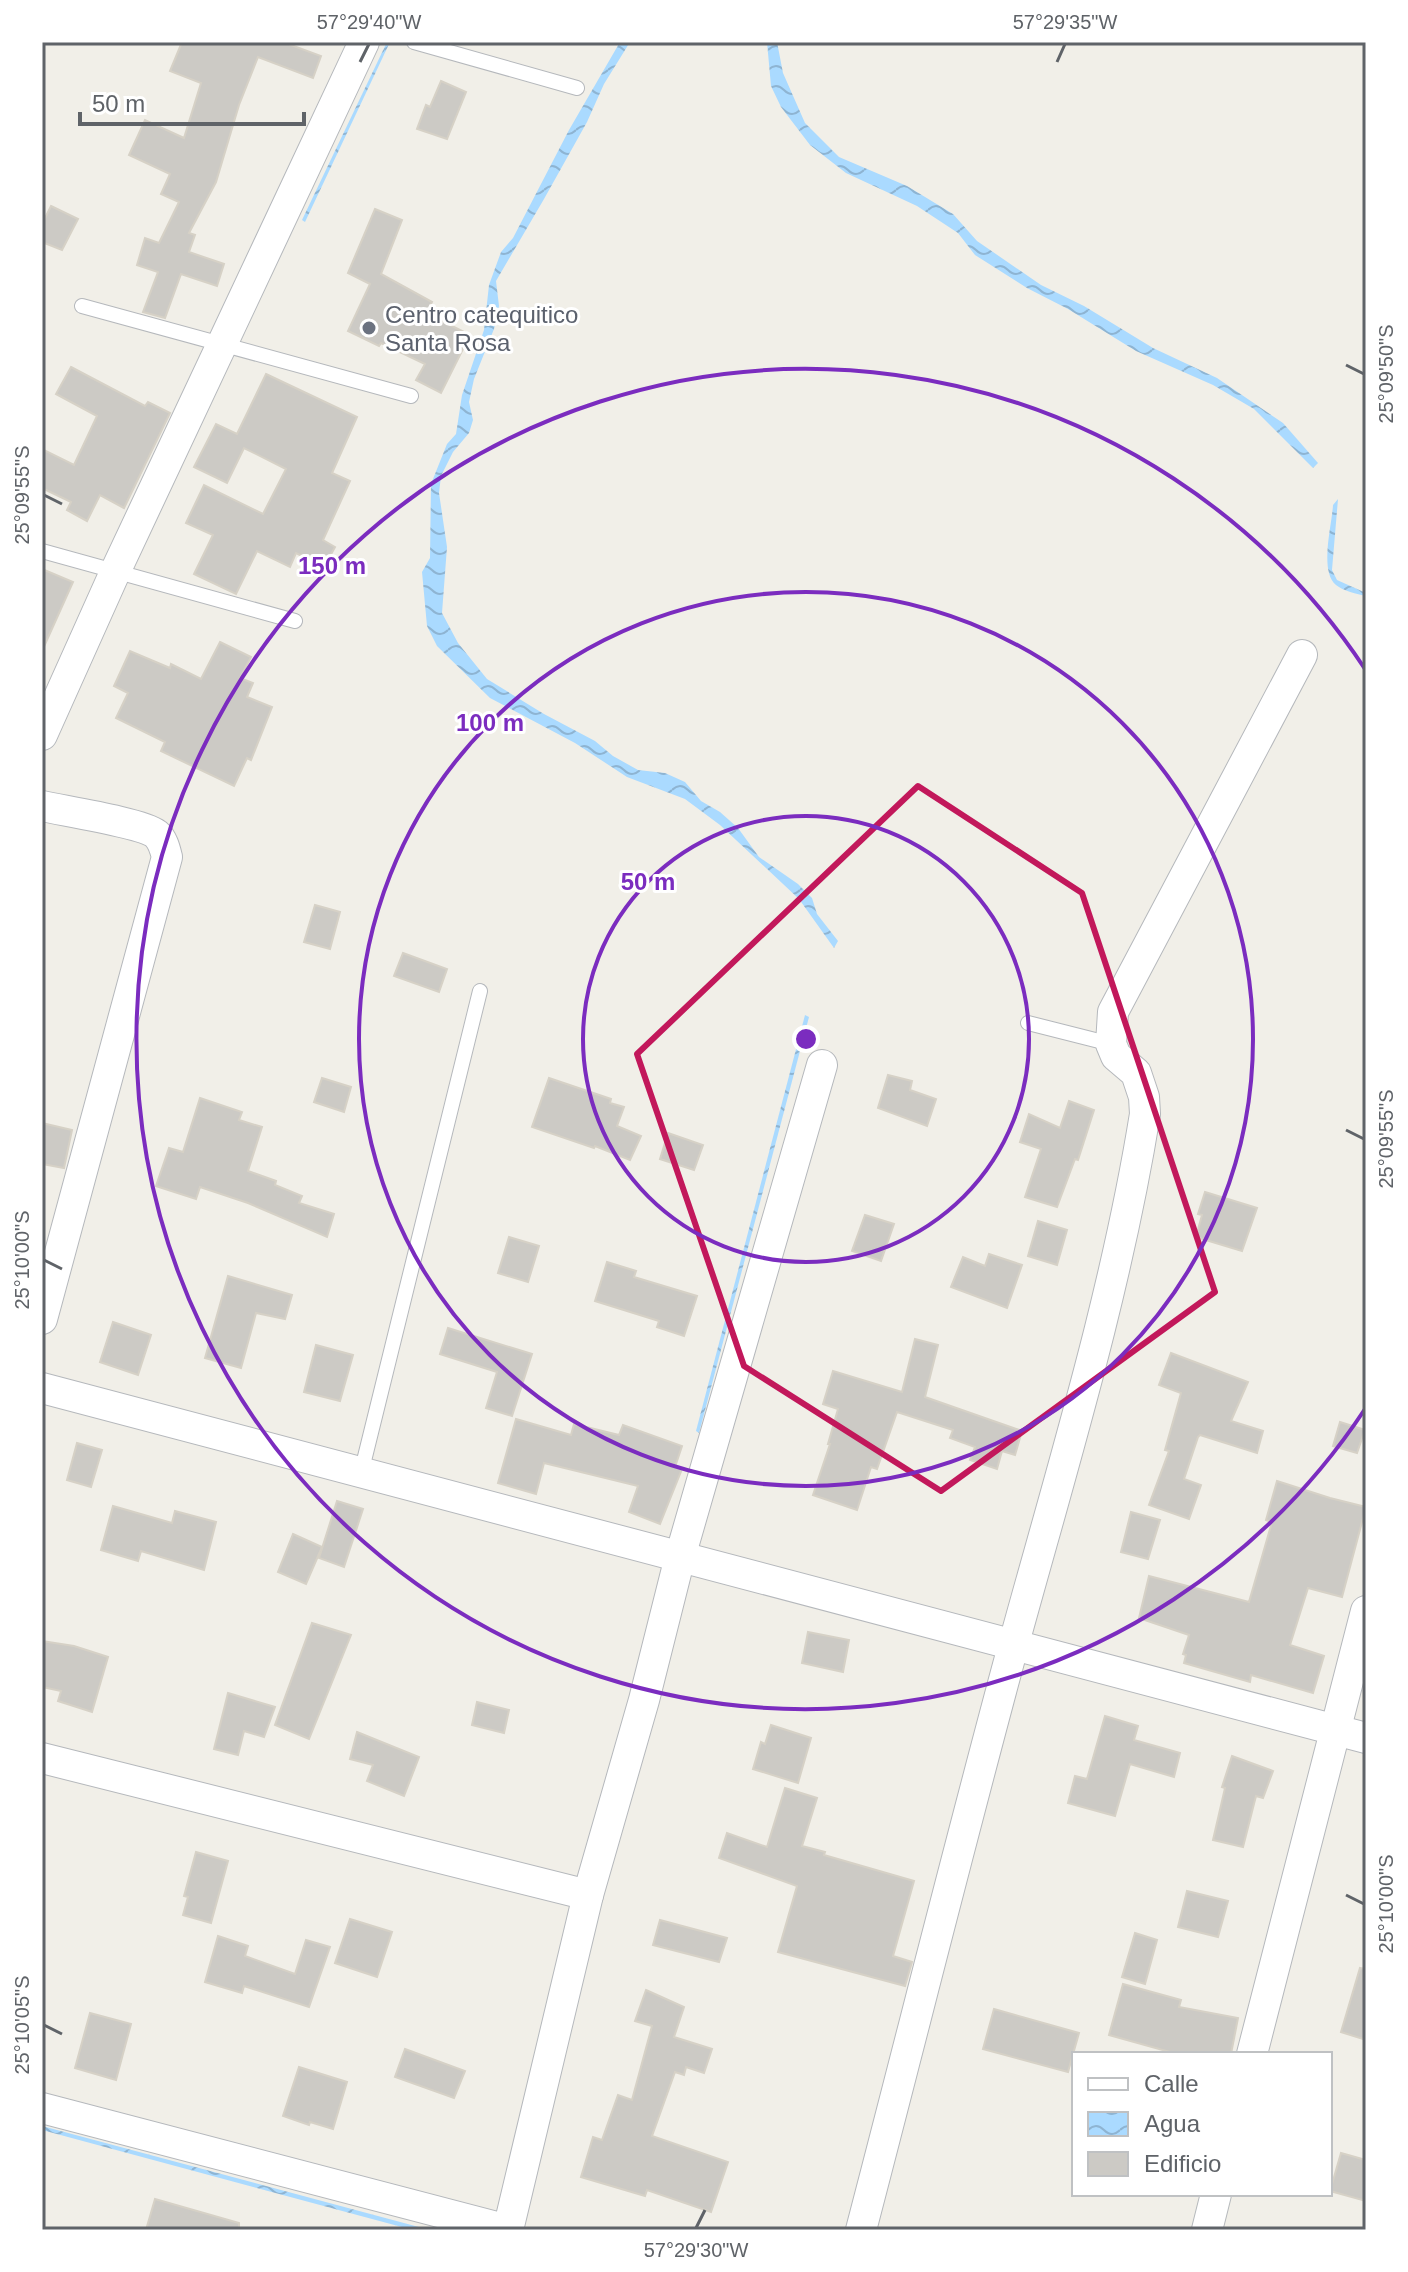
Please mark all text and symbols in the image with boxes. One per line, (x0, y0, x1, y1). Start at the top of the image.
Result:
text: 57°29'40"W (317, 11, 421, 33)
text: 57°29'35"W (1013, 11, 1117, 33)
scale bar (80, 76, 304, 126)
text: 50 m (92, 90, 145, 117)
place label: Centro catequitico Santa Rosa (385, 301, 578, 356)
marker: Centro catequitico Santa Rosa (360, 319, 378, 337)
text: 25°09'50"S (1375, 325, 1397, 424)
text: 25°09'55"S (11, 446, 33, 545)
text: 150 m (298, 552, 366, 579)
text: 100 m (456, 709, 524, 736)
text: 50 m (621, 868, 675, 895)
centre of rings (792, 1025, 820, 1053)
text: 25°09'55"S (1375, 1090, 1397, 1189)
text: 25°10'00"S (11, 1211, 33, 1310)
text: 25°10'00"S (1375, 1855, 1397, 1954)
text: 25°10'05"S (11, 1976, 33, 2075)
legend (1072, 2052, 1332, 2196)
text: Calle (1144, 2070, 1199, 2097)
text: Agua (1144, 2110, 1201, 2137)
text: Edificio (1144, 2150, 1221, 2177)
text: 57°29'30"W (644, 2239, 748, 2261)

